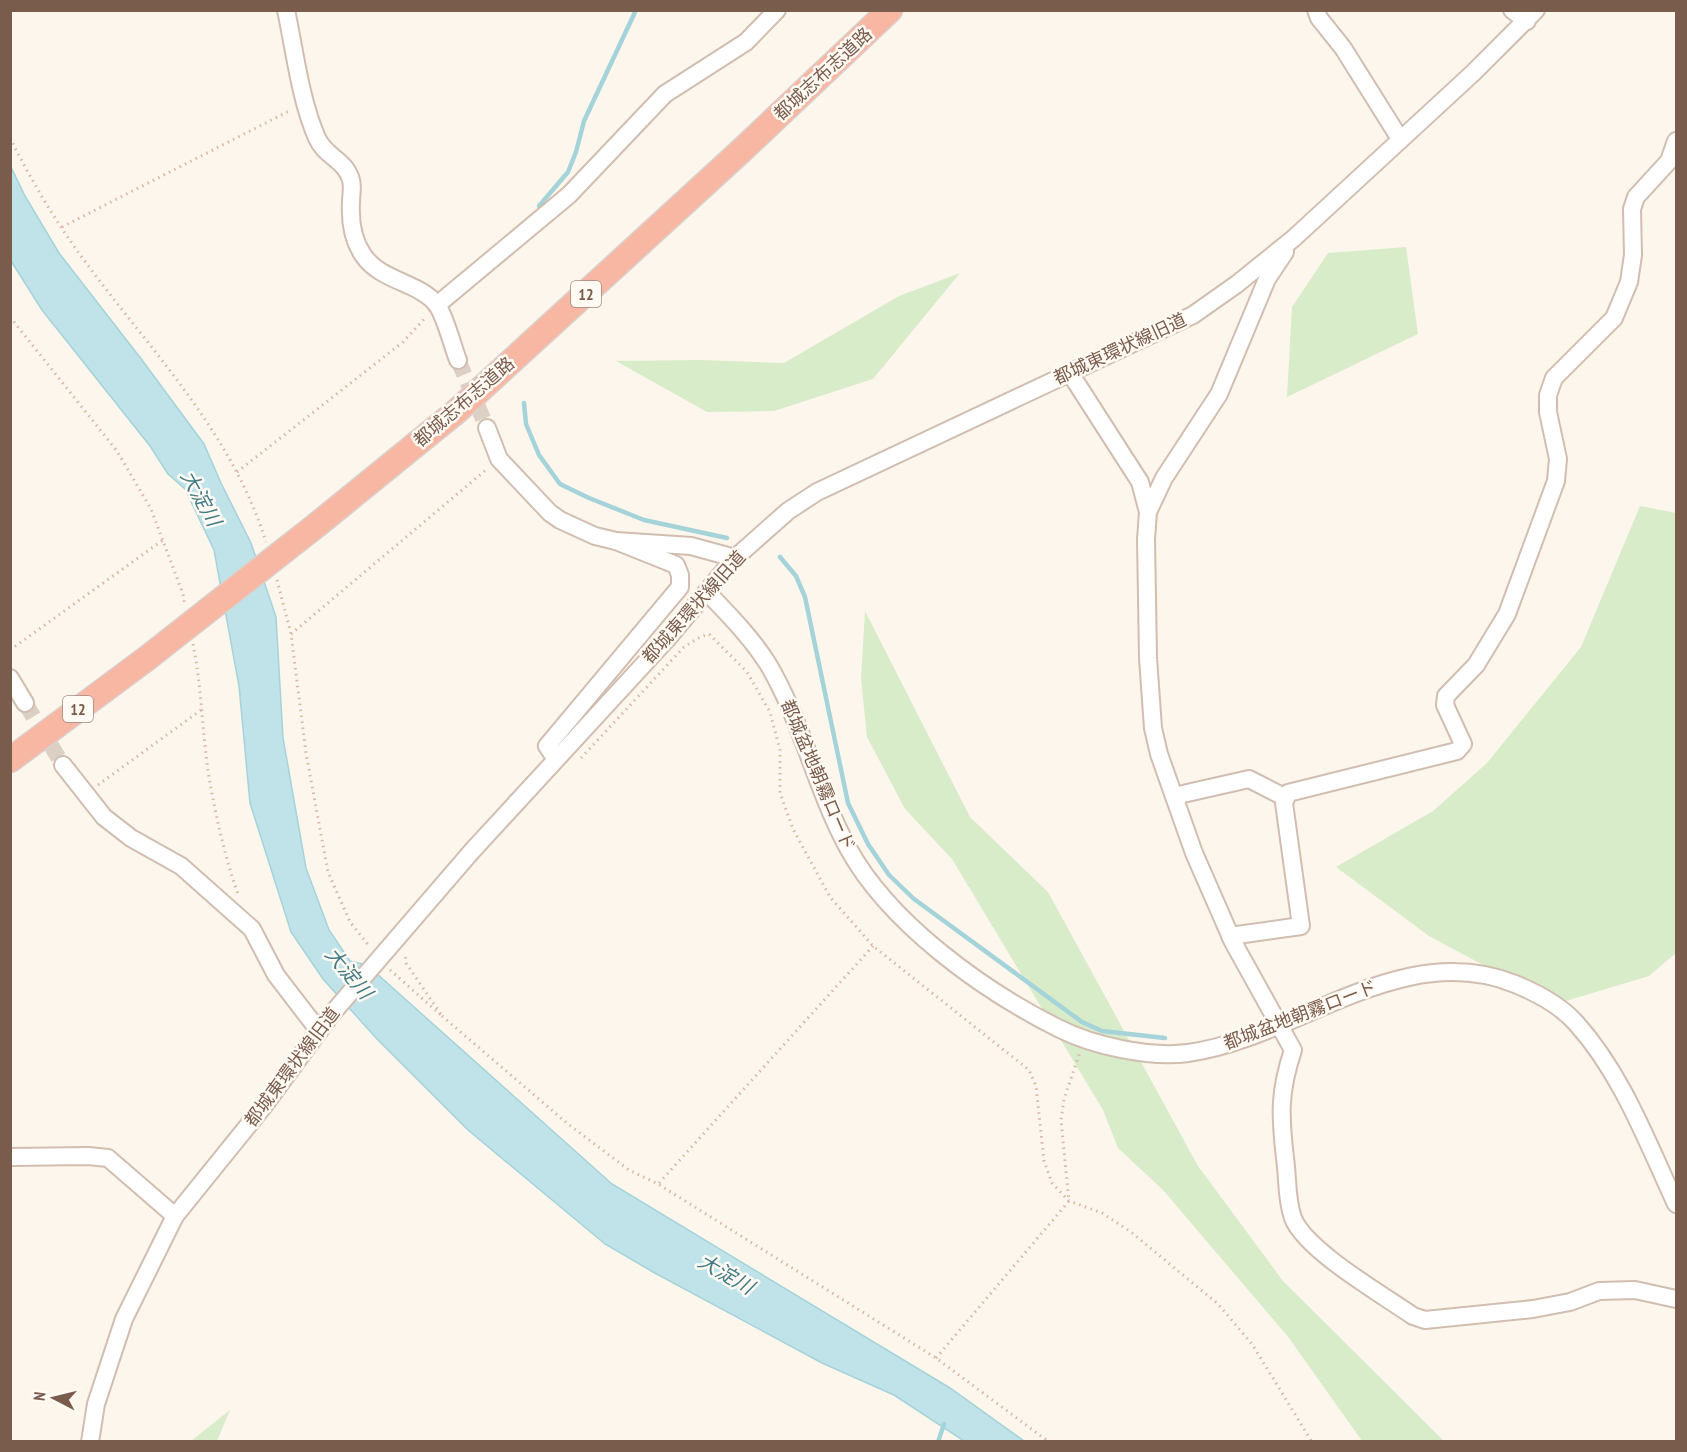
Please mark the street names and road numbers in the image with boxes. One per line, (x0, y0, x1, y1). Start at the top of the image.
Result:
street label: 都城志布志道路 (769, 22, 877, 125)
road number: 12 (571, 281, 601, 307)
street label: 都城東環状線旧道 (1050, 308, 1190, 389)
street label: 都城志布志道路 (409, 352, 519, 452)
street label: 都城東環状線旧道 (637, 545, 750, 668)
road number: 12 (63, 696, 93, 722)
street label: 都城盆地朝霧ロード (776, 696, 861, 854)
street label: 都城盆地朝霧ロード (1220, 975, 1380, 1054)
street label: 都城東環状線旧道 (239, 1002, 344, 1131)

